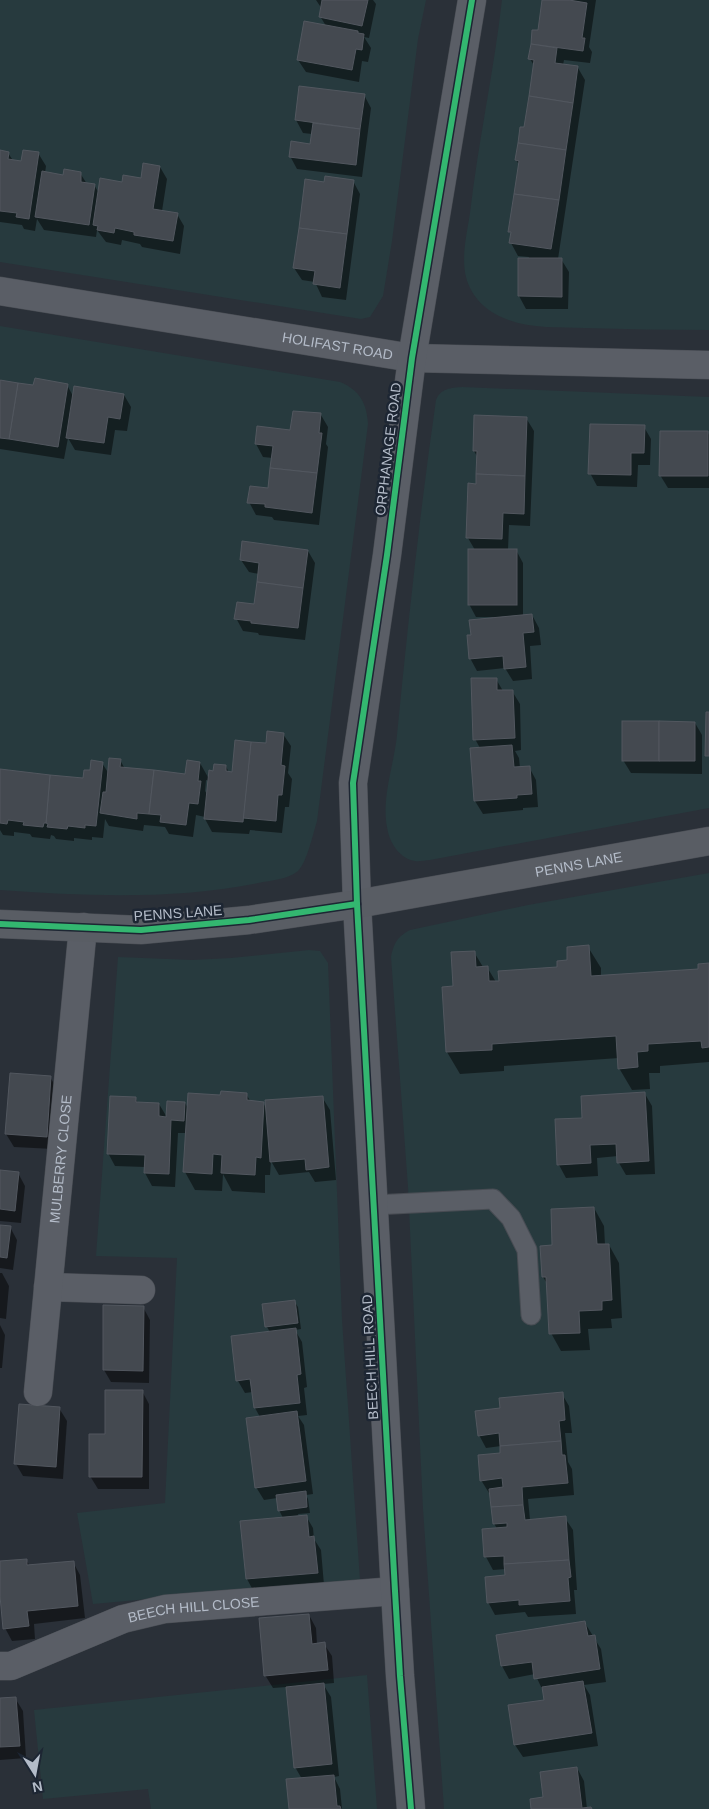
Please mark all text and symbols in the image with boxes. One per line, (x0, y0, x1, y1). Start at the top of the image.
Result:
street label: HOLIFAST ROAD (281, 329, 394, 363)
street label: ORPHANAGE ROAD (372, 382, 404, 516)
street label: PENNS LANE (534, 849, 624, 880)
street label: PENNS LANE (133, 902, 223, 924)
street label: MULBERRY CLOSE (46, 1094, 75, 1224)
street label: BEECH HILL ROAD (359, 1294, 381, 1420)
street label: BEECH HILL CLOSE (126, 1594, 260, 1626)
north arrow (10, 1749, 60, 1799)
text: N (31, 1778, 44, 1796)

